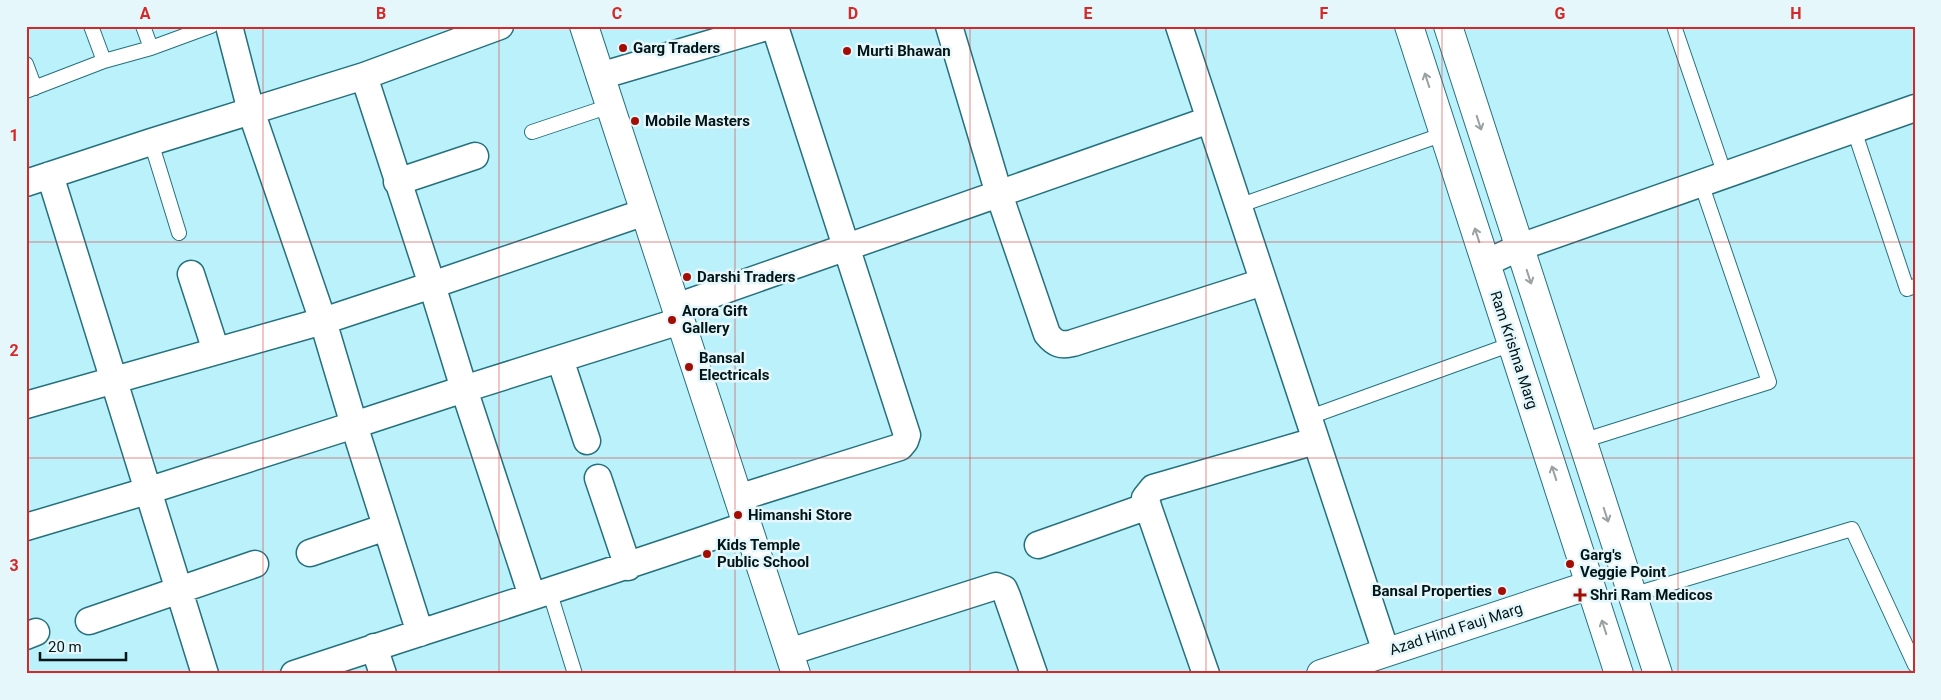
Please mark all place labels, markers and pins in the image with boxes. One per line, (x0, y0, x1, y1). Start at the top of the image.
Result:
place label: Garg Traders (633, 39, 721, 57)
marker: Garg Traders (617, 42, 629, 54)
place label: Murti Bhawan (857, 42, 951, 60)
marker: Murti Bhawan (841, 45, 853, 57)
place label: Mobile Masters (645, 112, 750, 130)
marker: Mobile Masters (629, 115, 641, 127)
place label: Darshi Traders (697, 268, 796, 286)
marker: Darshi Traders (681, 271, 693, 283)
place label: Arora Gift Gallery (682, 302, 747, 337)
marker: Arora Gift Gallery (666, 314, 678, 326)
place label: Bansal Electricals (699, 349, 770, 384)
marker: Bansal Electricals (683, 361, 695, 373)
place label: Himanshi Store (748, 506, 852, 524)
marker: Himanshi Store (732, 509, 744, 521)
place label: Kids Temple Public School (717, 536, 809, 571)
place label: Garg's Veggie Point (1580, 546, 1666, 581)
marker: Kids Temple Public School (701, 548, 713, 560)
marker: Garg's Veggie Point (1564, 558, 1576, 570)
place label: Bansal Properties (1372, 582, 1492, 600)
marker: Bansal Properties (1496, 585, 1508, 597)
place label: Shri Ram Medicos (1590, 586, 1713, 604)
marker: Shri Ram Medicos (1574, 589, 1586, 601)

